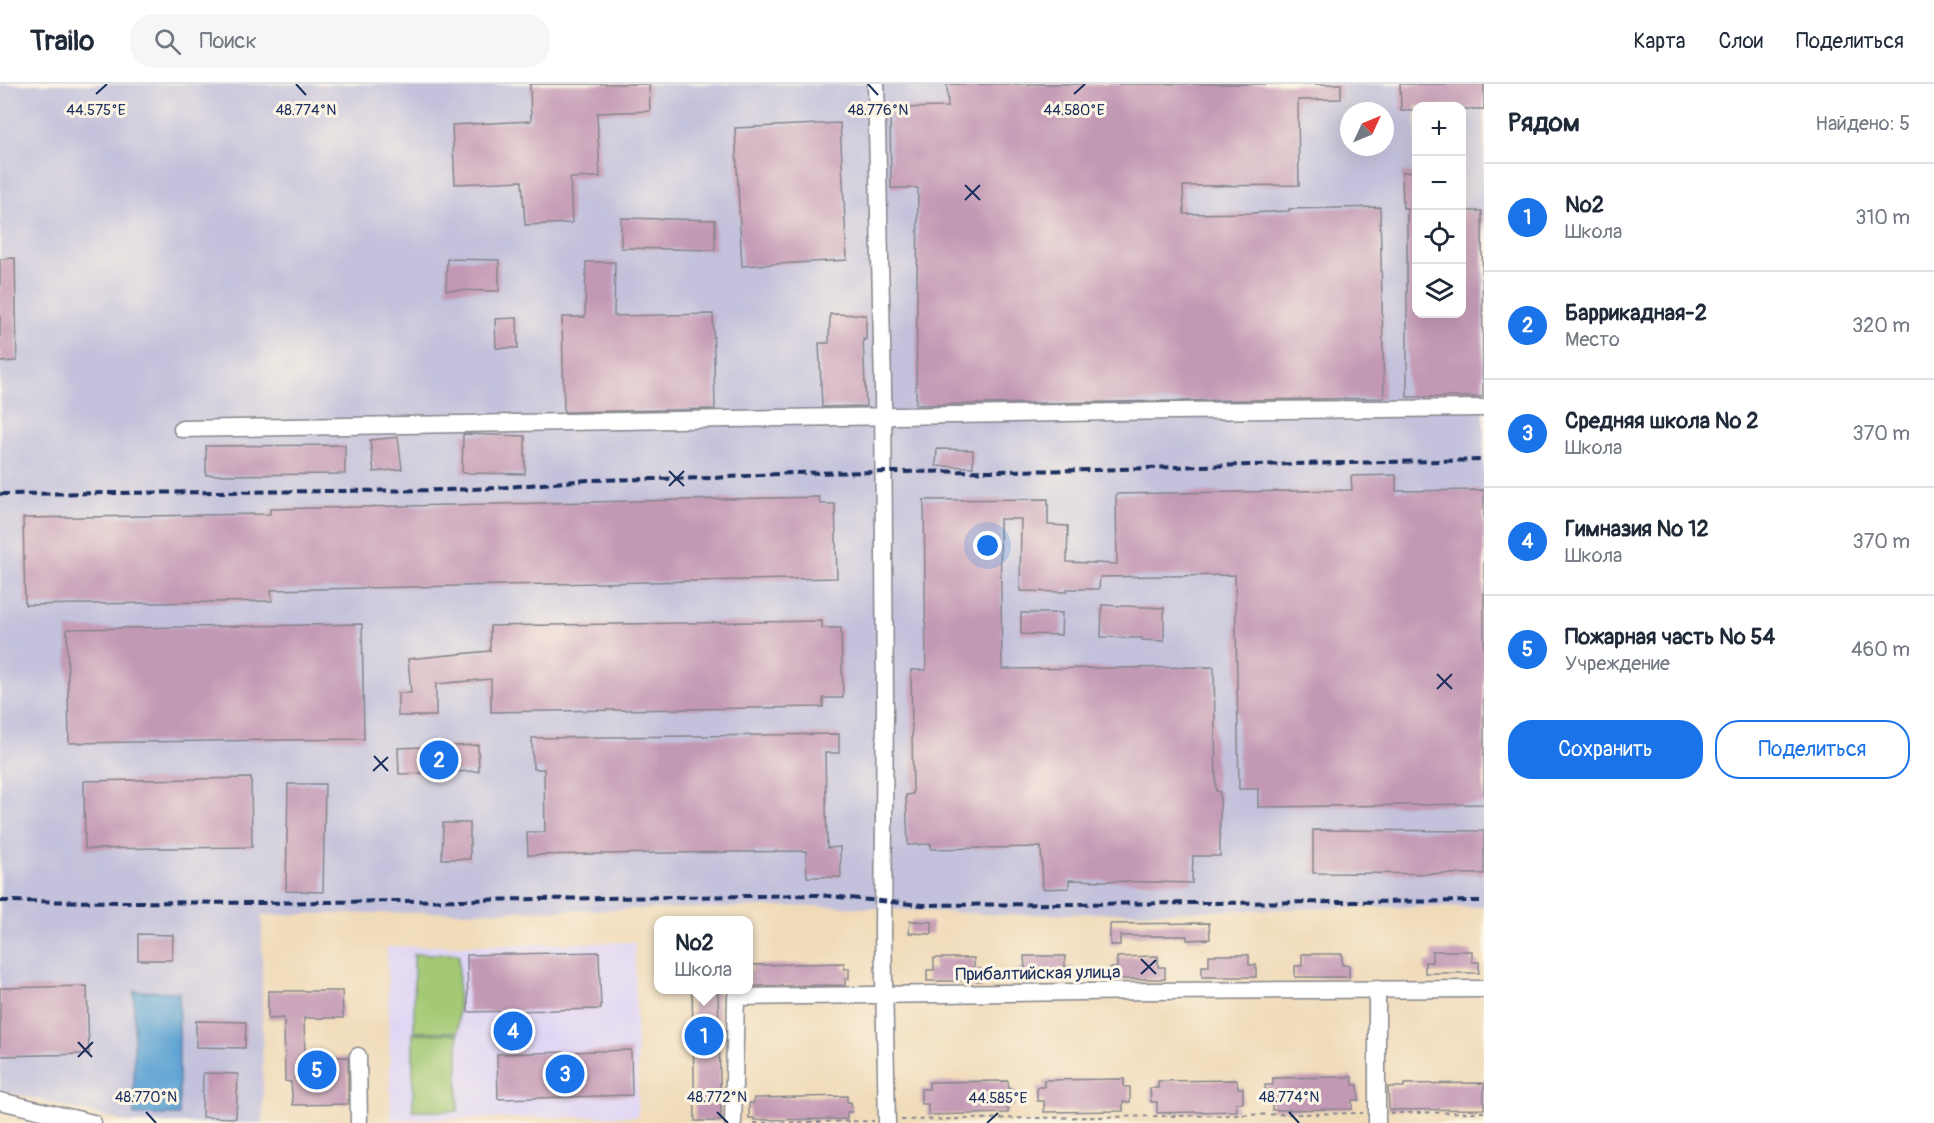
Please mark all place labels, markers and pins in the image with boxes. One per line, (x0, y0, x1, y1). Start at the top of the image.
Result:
pin: 2 (420, 738, 458, 782)
pin: 4 (494, 1008, 532, 1054)
pin: 1 (684, 1014, 724, 1058)
pin: 5 (298, 1048, 336, 1092)
pin: 3 (546, 1052, 584, 1096)

